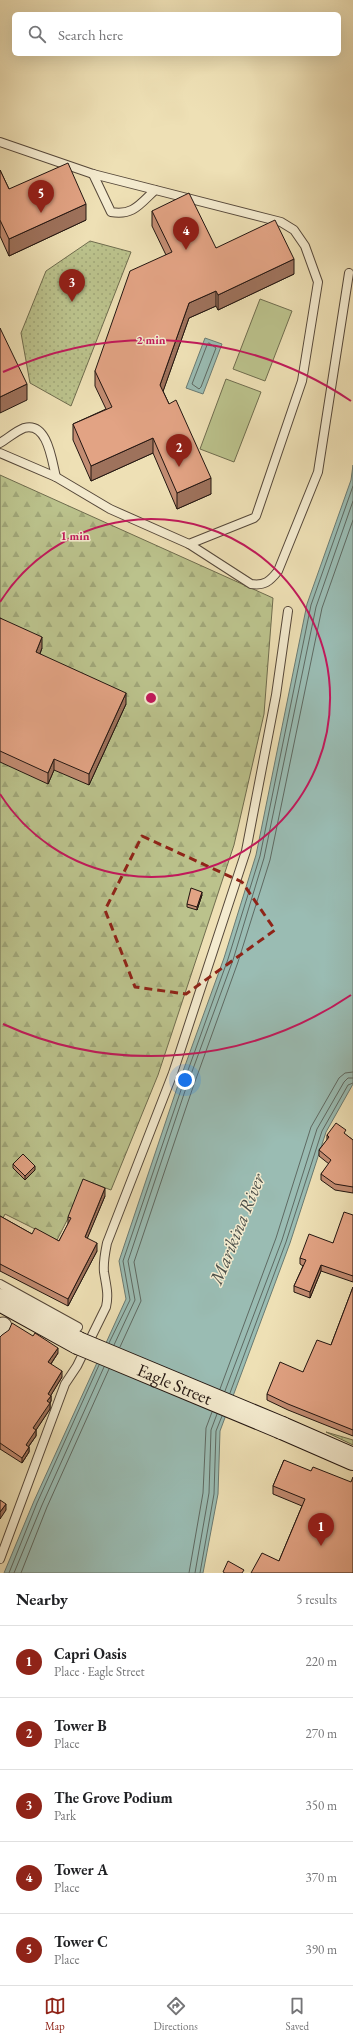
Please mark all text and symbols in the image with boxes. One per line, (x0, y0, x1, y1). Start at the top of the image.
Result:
search box (12, 12, 341, 56)
icon: search (26, 23, 48, 45)
text: Search here (58, 25, 123, 44)
pin: 5 (28, 180, 54, 213)
pin: 4 (173, 217, 199, 250)
pin: 3 (59, 269, 85, 302)
text: 2 min (136, 332, 166, 348)
pin: 2 (166, 434, 192, 467)
text: 1 min (60, 528, 90, 544)
centre of rings (144, 691, 158, 705)
your location (175, 1070, 195, 1090)
water label: Marikina River (203, 1169, 271, 1289)
street label: Eagle Street (134, 1358, 216, 1409)
pin: 1 (308, 1513, 334, 1546)
text: Nearby (16, 1588, 68, 1610)
text: 5 results (296, 1591, 337, 1608)
text: Capri Oasis (54, 1644, 127, 1663)
text: 1 (26, 1653, 32, 1670)
text: 220 m (306, 1653, 337, 1670)
text: Place · Eagle Street (54, 1663, 145, 1680)
text: Tower B (54, 1716, 107, 1735)
text: 2 (26, 1725, 32, 1742)
text: 270 m (306, 1725, 337, 1742)
text: Place (54, 1735, 80, 1752)
text: The Grove Podium (54, 1788, 173, 1807)
text: 3 (26, 1797, 32, 1814)
text: 350 m (306, 1797, 337, 1814)
text: Park (54, 1807, 76, 1824)
text: Tower A (54, 1860, 108, 1879)
text: 4 (26, 1869, 32, 1886)
text: 370 m (306, 1869, 337, 1886)
text: Place (54, 1879, 80, 1896)
text: Tower C (54, 1932, 108, 1951)
text: 5 (26, 1941, 32, 1958)
text: 390 m (306, 1941, 337, 1958)
text: Place (54, 1951, 80, 1968)
tab: Map (44, 1995, 66, 2033)
tab: Directions (154, 1995, 198, 2033)
tab: Saved (286, 1995, 309, 2033)

